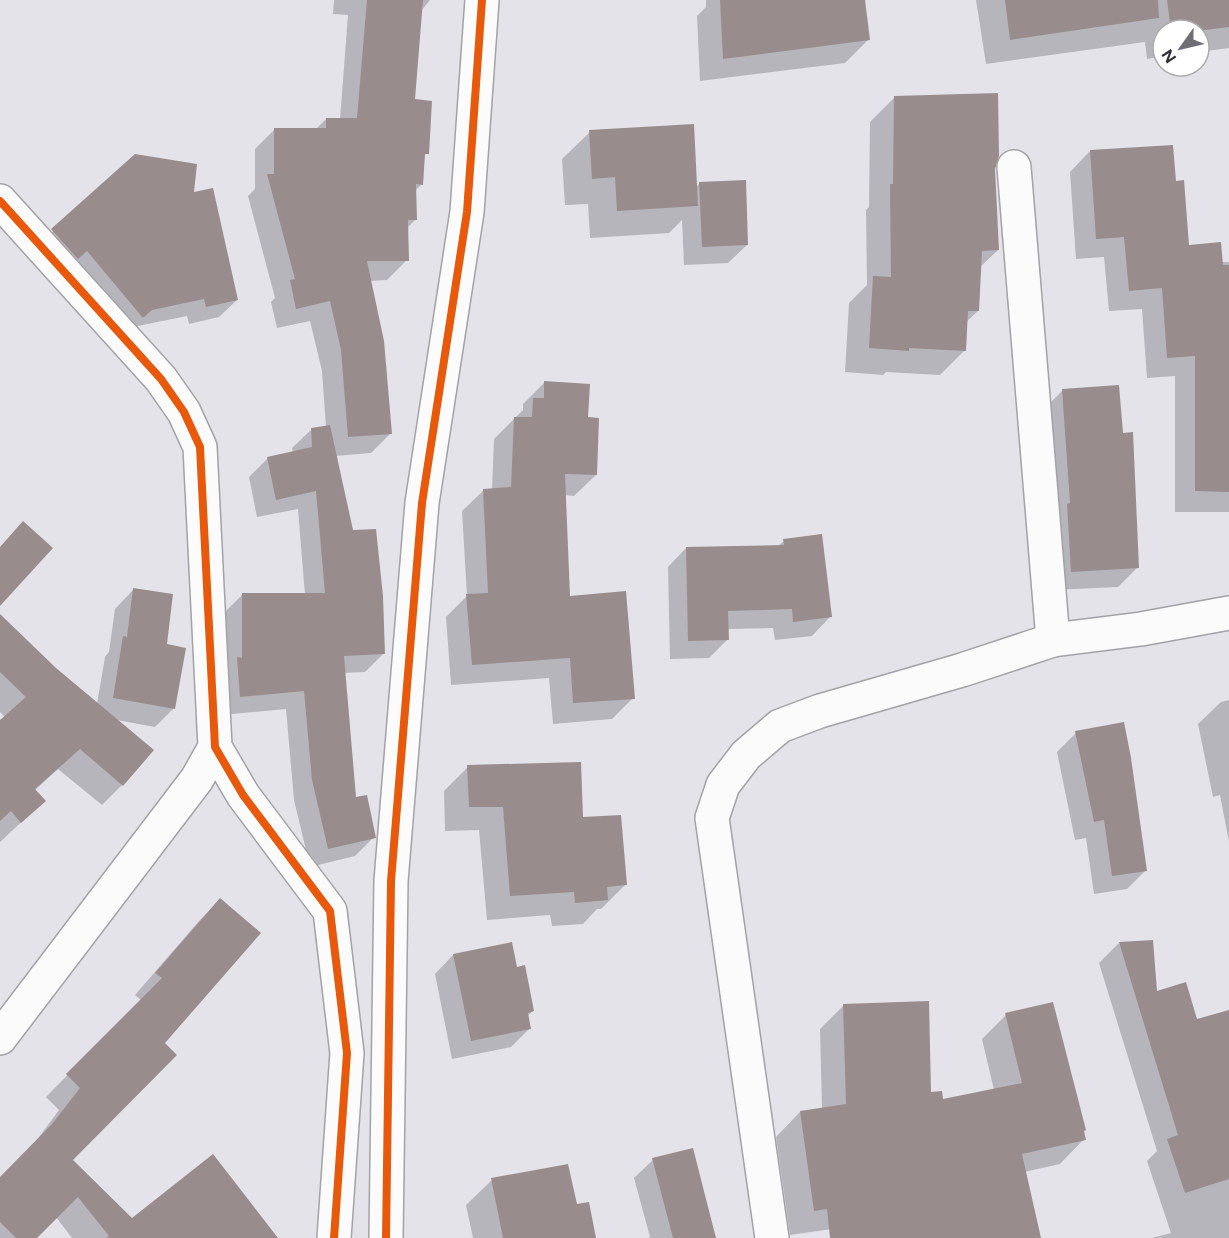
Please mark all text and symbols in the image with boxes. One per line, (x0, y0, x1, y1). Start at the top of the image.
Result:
north arrow (1151, 18, 1211, 78)
text: N (1158, 46, 1180, 67)

